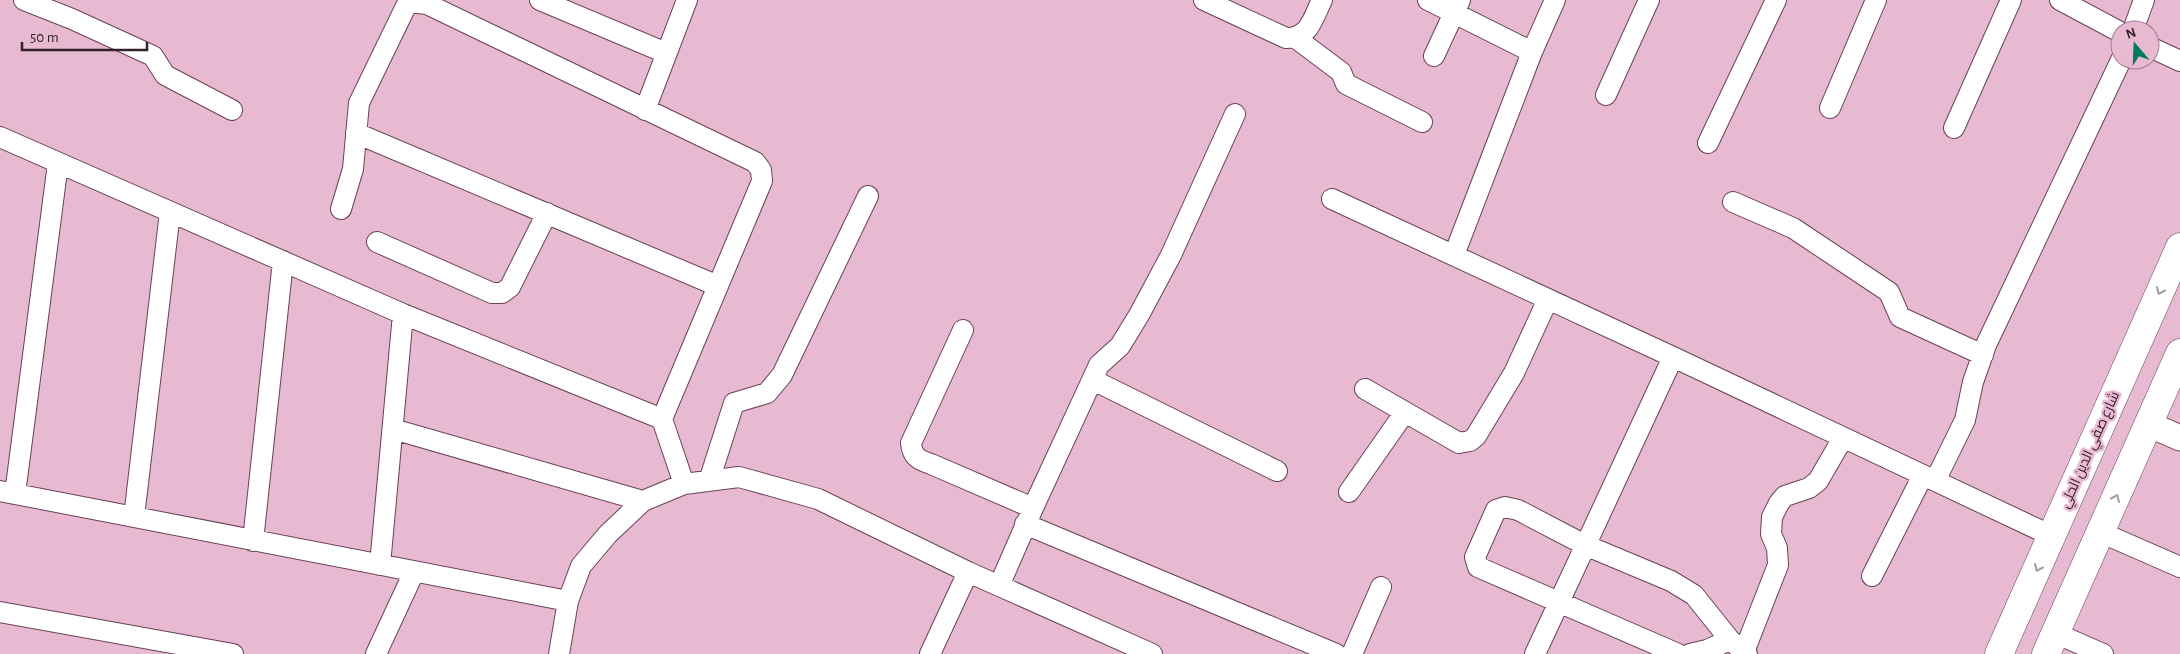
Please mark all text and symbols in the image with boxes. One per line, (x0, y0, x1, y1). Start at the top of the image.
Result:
scale bar (22, 20, 148, 52)
north arrow (2110, 20, 2160, 70)
text: N (2124, 25, 2138, 42)
text: 50 m (30, 30, 59, 45)
one-way arrow (2156, 286, 2167, 295)
street label: شارع صفي الدين الحلي (2058, 389, 2126, 512)
one-way arrow (2109, 494, 2120, 503)
one-way arrow (2033, 563, 2044, 572)

